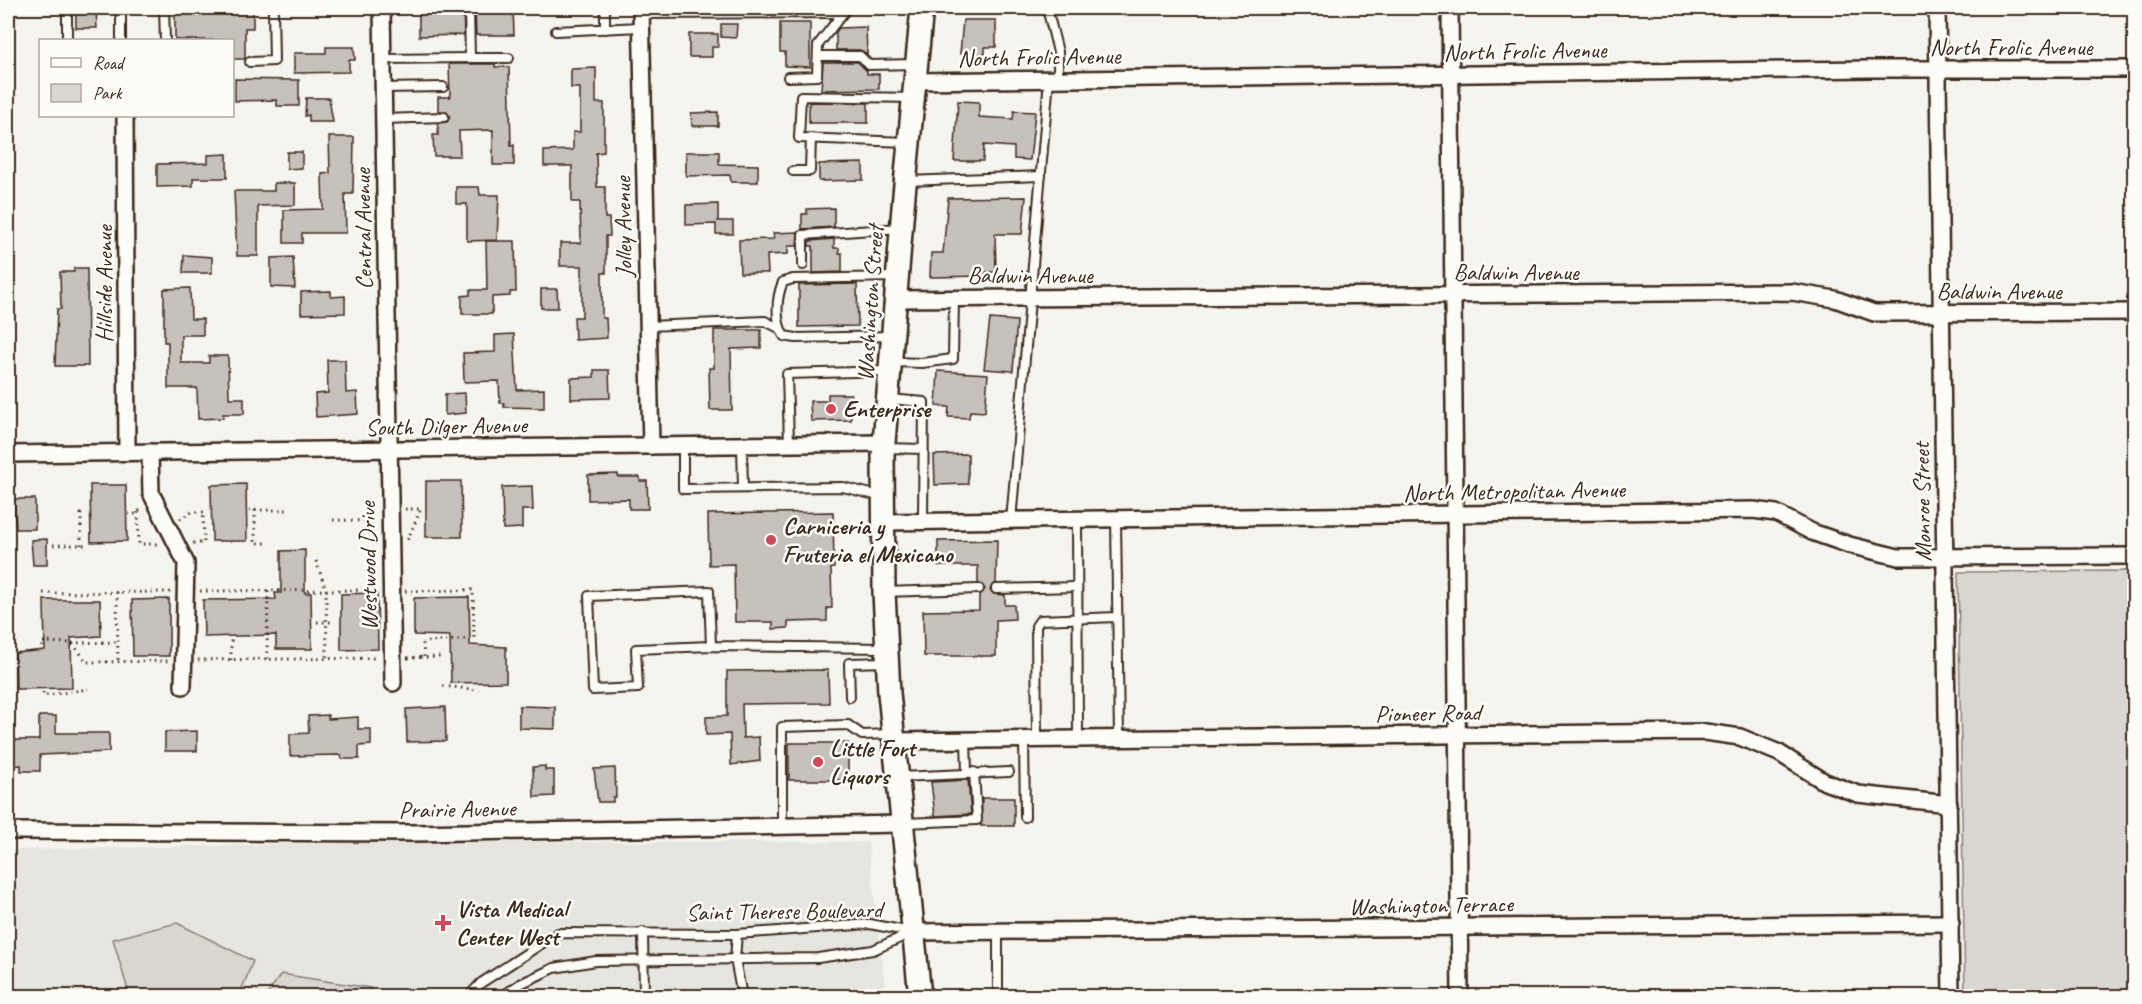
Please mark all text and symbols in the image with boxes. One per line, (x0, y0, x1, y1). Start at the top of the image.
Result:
street label: North Frolic Avenue (1930, 32, 2095, 62)
street label: North Frolic Avenue (1443, 35, 1609, 67)
legend (39, 39, 234, 117)
street label: North Frolic Avenue (957, 41, 1123, 73)
text: Road (93, 52, 126, 74)
text: Park (93, 82, 123, 104)
street label: Central Avenue (347, 166, 379, 290)
street label: Jolley Avenue (607, 174, 639, 279)
street label: Washington Street (850, 221, 891, 382)
street label: Hillside Avenue (89, 223, 119, 343)
street label: Baldwin Avenue (1453, 257, 1581, 287)
street label: Baldwin Avenue (967, 260, 1095, 290)
street label: Baldwin Avenue (1936, 276, 2064, 306)
place label: Enterprise (843, 394, 932, 424)
marker: Enterprise (824, 402, 838, 416)
street label: South Dilger Avenue (365, 410, 529, 442)
street label: Monroe Street (1906, 440, 1938, 562)
street label: North Metropolitan Avenue (1403, 474, 1627, 508)
street label: Westwood Drive (352, 499, 384, 631)
place label: Carniceria y Fruteria el Mexicano (783, 511, 955, 569)
marker: Carniceria y Fruteria el Mexicano (764, 533, 778, 547)
street label: Pioneer Road (1375, 697, 1485, 729)
place label: Little Fort Liquors (830, 733, 918, 791)
marker: Little Fort Liquors (811, 755, 825, 769)
street label: Prairie Avenue (398, 793, 518, 825)
street label: Washington Terrace (1349, 889, 1515, 921)
place label: Vista Medical Center West (456, 894, 572, 952)
street label: Saint Therese Boulevard (686, 894, 886, 928)
marker: Vista Medical Center West (434, 914, 452, 932)

